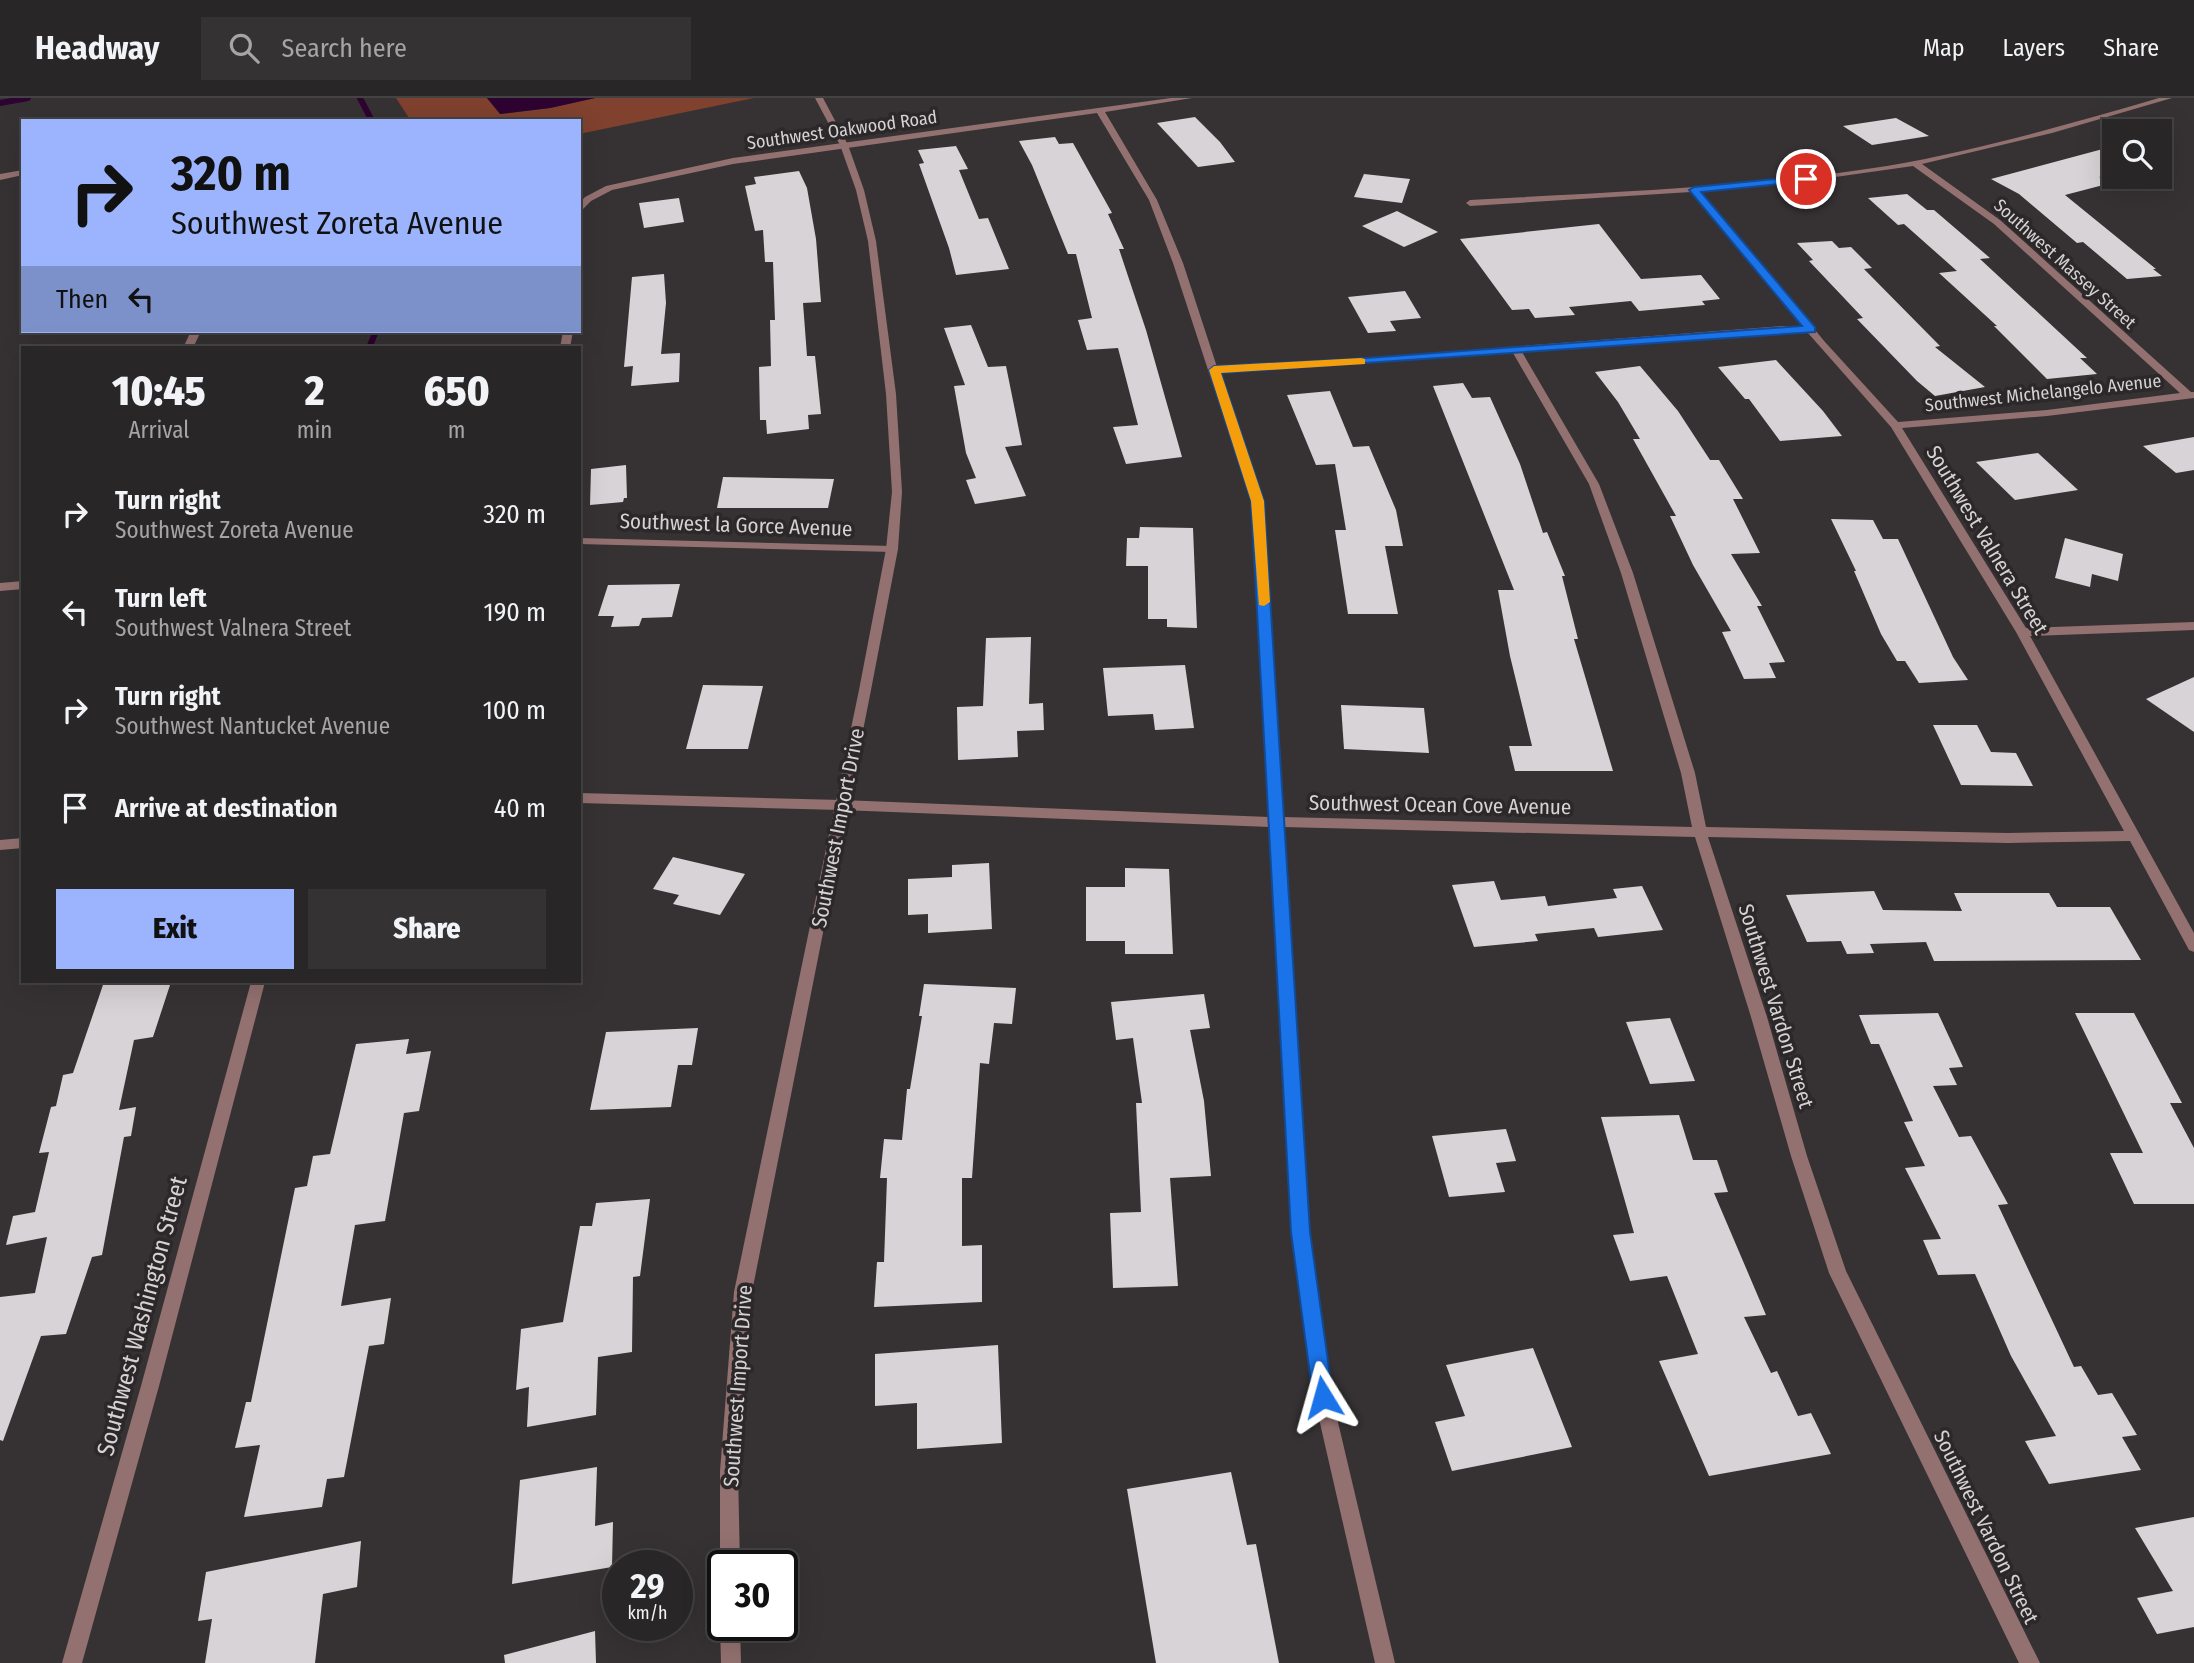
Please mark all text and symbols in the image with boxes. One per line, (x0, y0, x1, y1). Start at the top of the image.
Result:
search box (201, 17, 691, 80)
text: Headway (35, 28, 159, 68)
icon: search (225, 29, 263, 67)
text: Search here (281, 33, 407, 64)
text: Map (1923, 34, 1965, 62)
text: Layers (2003, 34, 2065, 62)
text: Share (2103, 34, 2159, 62)
street label: Southwest Oakwood Road (745, 106, 939, 154)
map controls (2102, 119, 2172, 189)
button: search (2102, 119, 2172, 189)
text: 320 m (171, 144, 291, 203)
icon: right (56, 147, 147, 238)
pin (1776, 149, 1836, 209)
icon: arrive (1787, 160, 1825, 198)
street label: Southwest Massey Street (1989, 194, 2141, 334)
text: Southwest Zoreta Avenue (171, 204, 503, 242)
icon: left (122, 280, 160, 318)
text: Then (56, 284, 108, 315)
text: 10:45 (112, 366, 206, 416)
text: 2 (305, 366, 324, 416)
text: 650 (423, 366, 490, 416)
street label: Southwest Michelangelo Avenue (1924, 370, 2162, 416)
text: Arrival (128, 416, 189, 444)
text: min (297, 416, 332, 444)
text: m (448, 416, 465, 444)
street label: Southwest Valnera Street (1920, 441, 2054, 639)
text: Turn right (115, 485, 221, 516)
icon: right (56, 495, 94, 533)
text: 320 m (483, 499, 546, 530)
street label: Southwest la Gorce Avenue (619, 508, 853, 542)
text: Southwest Zoreta Avenue (115, 516, 354, 544)
text: Turn left (115, 583, 207, 614)
icon: left (56, 593, 94, 631)
text: 190 m (484, 597, 546, 628)
text: Southwest Valnera Street (115, 614, 351, 642)
text: Turn right (115, 681, 221, 712)
icon: right (56, 691, 94, 729)
text: 100 m (483, 695, 546, 726)
text: Southwest Nantucket Avenue (115, 712, 390, 740)
street label: Southwest Import Drive (806, 726, 870, 930)
icon: arrive (56, 789, 94, 827)
street label: Southwest Ocean Cove Avenue (1309, 790, 1571, 820)
text: Arrive at destination (115, 793, 338, 824)
text: 40 m (494, 793, 546, 824)
button: Exit (56, 889, 294, 969)
button: Share (308, 889, 546, 969)
street label: Southwest Vardon Street (1733, 901, 1819, 1111)
street label: Southwest Washington Street (91, 1173, 193, 1459)
street label: Southwest Import Drive (718, 1284, 758, 1488)
position arrow (1286, 1360, 1360, 1434)
street label: Southwest Vardon Street (1928, 1426, 2044, 1628)
speed limit sign: 30 (707, 1550, 798, 1641)
text: 29 (630, 1565, 665, 1607)
text: km/h (627, 1602, 668, 1624)

